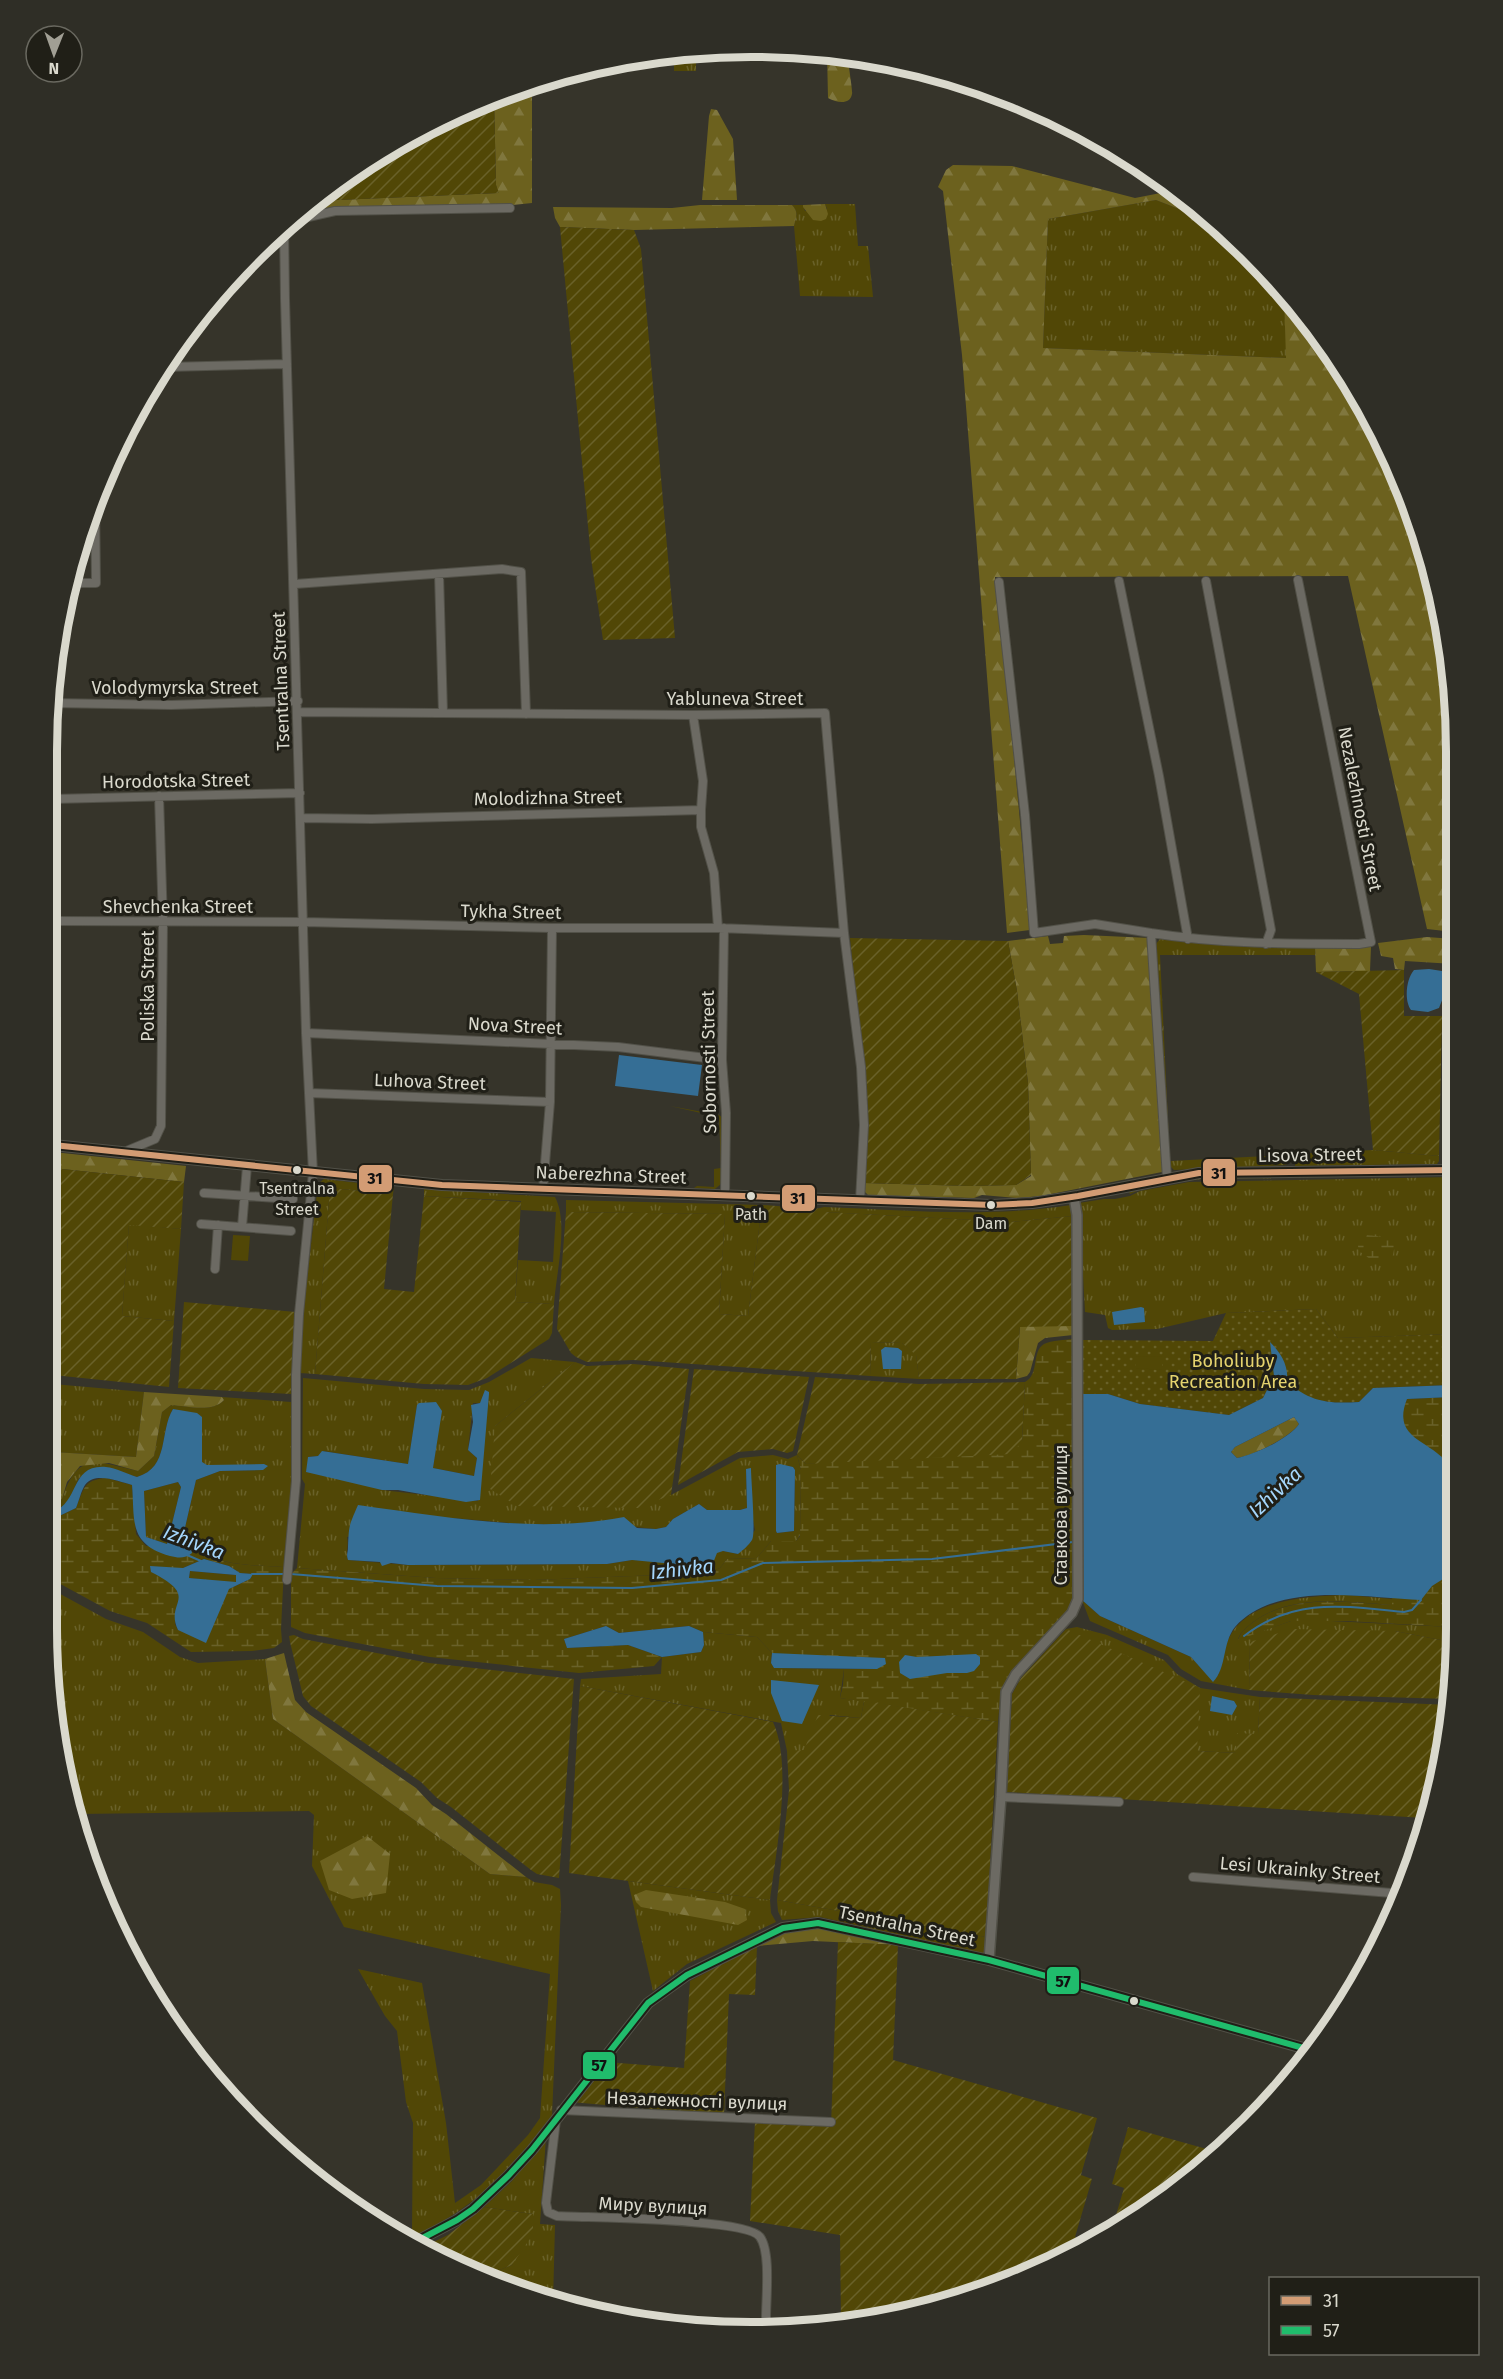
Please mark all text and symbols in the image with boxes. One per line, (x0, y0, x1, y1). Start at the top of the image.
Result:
north arrow (24, 24, 84, 84)
text: N (48, 59, 59, 78)
street label: Tsentralna Street (268, 611, 294, 751)
street label: Volodymyrska Street (92, 677, 259, 699)
street label: Yabluneva Street (667, 688, 804, 710)
street label: Nezalezhnosti Street (1333, 725, 1387, 894)
street label: Horodotska Street (102, 769, 251, 793)
street label: Molodizhna Street (474, 786, 623, 810)
street label: Shevchenka Street (103, 896, 254, 918)
street label: Tykha Street (461, 900, 562, 924)
street label: Poliska Street (137, 930, 159, 1042)
street label: Sobornosti Street (697, 990, 721, 1134)
street label: Nova Street (467, 1013, 563, 1039)
street label: Luhova Street (374, 1069, 487, 1095)
street label: Lisova Street (1257, 1143, 1363, 1167)
line badge: 31 (1202, 1158, 1236, 1187)
street label: Naberezhna Street (535, 1161, 687, 1189)
marker: Tsentralna Street (291, 1164, 303, 1176)
line badge: 31 (358, 1164, 393, 1193)
text: 31 (1210, 1164, 1227, 1183)
text: 31 (366, 1169, 383, 1188)
place label: Tsentralna Street (259, 1179, 335, 1219)
line badge: 31 (781, 1184, 816, 1212)
text: 31 (789, 1189, 806, 1208)
marker: Path (745, 1190, 757, 1202)
marker: Dam (985, 1199, 997, 1211)
place label: Path (735, 1205, 767, 1224)
place label: Dam (975, 1214, 1007, 1233)
park label: Boholiuby Recreation Area (1169, 1350, 1297, 1393)
street label: Ставкова вулиця (1050, 1445, 1072, 1585)
water label: Izhivka (1244, 1462, 1306, 1522)
water label: Izhivka (160, 1519, 228, 1565)
water label: Izhivka (649, 1554, 715, 1584)
street label: Lesi Ukrainky Street (1219, 1852, 1382, 1888)
street label: Tsentralna Street (837, 1901, 978, 1951)
line badge: 57 (1046, 1966, 1080, 1995)
text: 57 (1055, 1972, 1071, 1991)
unlabelled marker (1128, 1995, 1140, 2007)
line badge: 57 (582, 2051, 616, 2080)
text: 57 (591, 2056, 607, 2075)
street label: Незалежності вулиця (606, 2087, 788, 2115)
street label: Миру вулиця (598, 2192, 708, 2220)
legend (1269, 2277, 1479, 2355)
text: 31 (1323, 2290, 1339, 2312)
text: 57 (1323, 2320, 1340, 2342)

